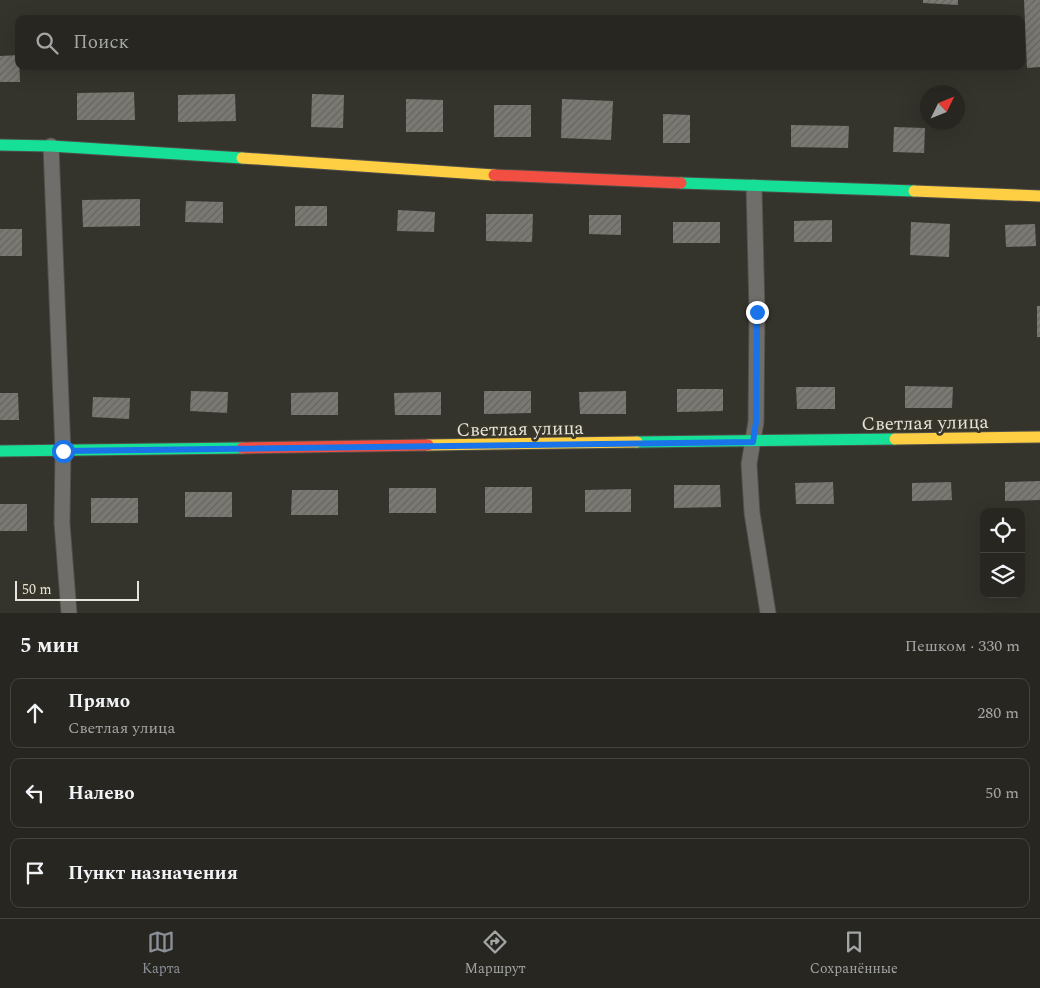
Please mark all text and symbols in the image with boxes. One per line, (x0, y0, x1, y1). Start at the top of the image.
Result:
search box (15, 15, 1025, 70)
text: Поиск (73, 28, 129, 57)
icon: search (33, 29, 61, 57)
north arrow (920, 85, 965, 130)
route end (746, 301, 769, 324)
street label: Светлая улица (861, 408, 990, 439)
street label: Светлая улица (456, 414, 585, 445)
route start (52, 440, 75, 463)
map controls (980, 508, 1025, 598)
button: locate (980, 508, 1025, 553)
button: layers (980, 553, 1025, 598)
scale bar (15, 578, 139, 601)
text: 50 m (22, 579, 52, 600)
text: 5 мин (20, 630, 79, 662)
text: Пешком · 330 m (905, 634, 1020, 658)
text: Прямо (68, 687, 130, 716)
icon: ahead (21, 699, 49, 727)
text: 280 m (977, 701, 1019, 725)
text: Светлая улица (68, 716, 175, 740)
icon: left (21, 779, 49, 807)
text: Налево (68, 779, 135, 808)
text: 50 m (985, 781, 1019, 805)
icon: arrive (21, 859, 49, 887)
text: Пункт назначения (68, 859, 238, 888)
tab: Карта (142, 928, 180, 979)
tab: Маршрут (465, 928, 526, 979)
tab: Сохранённые (810, 928, 898, 979)

